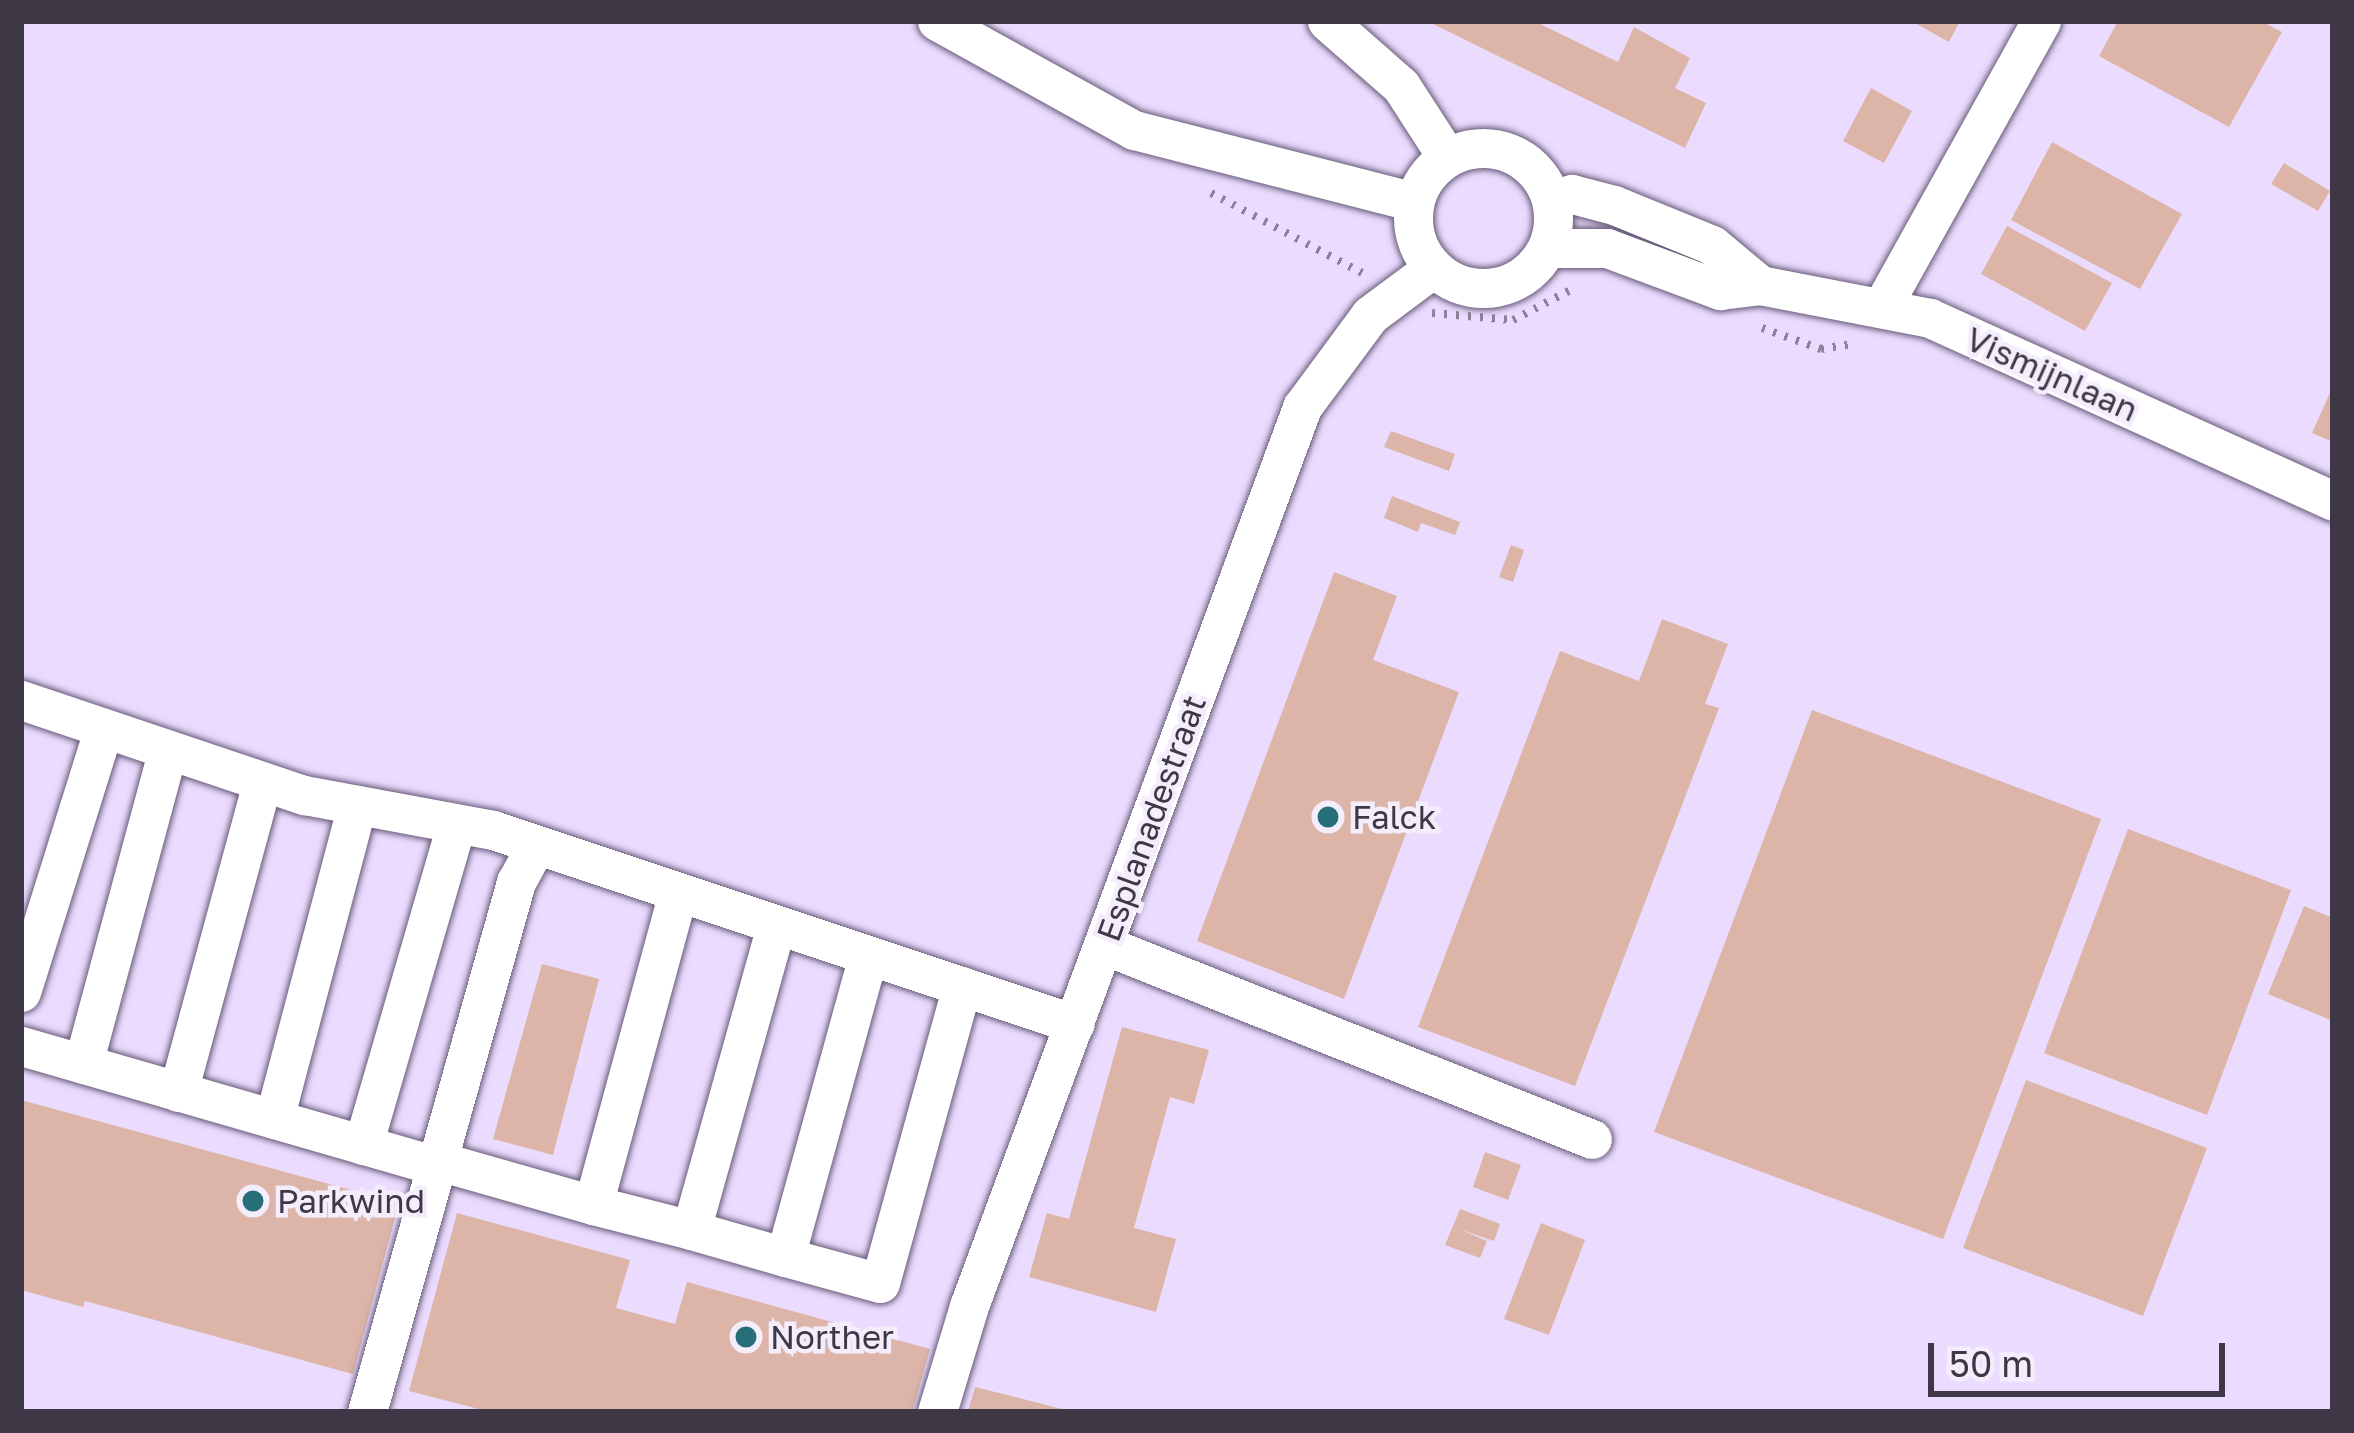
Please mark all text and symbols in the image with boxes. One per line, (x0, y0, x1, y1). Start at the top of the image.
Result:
street label: Vismijnlaan (1960, 319, 2144, 429)
street label: Esplanadestraat (1088, 690, 1214, 946)
place label: Falck (1352, 797, 1436, 837)
marker: Falck (1315, 804, 1341, 830)
place label: Parkwind (277, 1181, 425, 1221)
marker: Parkwind (240, 1188, 266, 1214)
place label: Norther (770, 1317, 894, 1357)
scale bar (1934, 1319, 2231, 1393)
marker: Norther (733, 1324, 759, 1350)
text: 50 m (1949, 1342, 2033, 1385)

